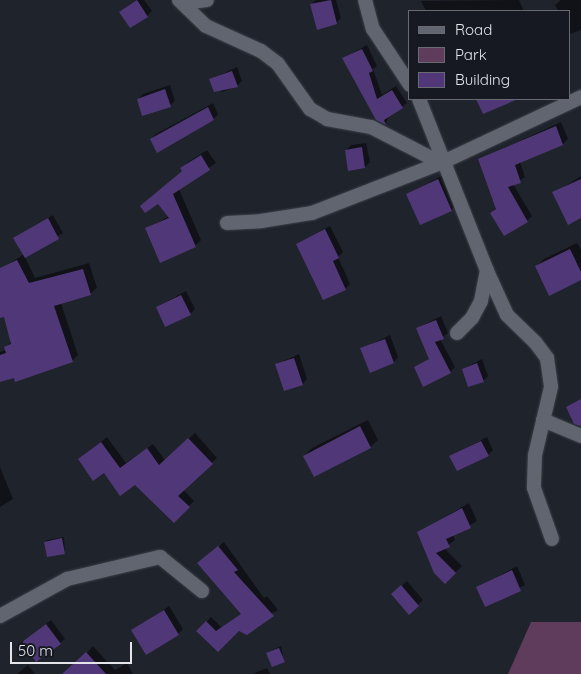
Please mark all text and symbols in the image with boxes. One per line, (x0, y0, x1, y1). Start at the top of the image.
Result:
legend (408, 10, 571, 100)
text: Road (455, 20, 492, 39)
text: Park (455, 45, 487, 64)
text: Building (455, 70, 510, 89)
scale bar (12, 632, 135, 664)
text: 50 m (18, 641, 53, 660)

